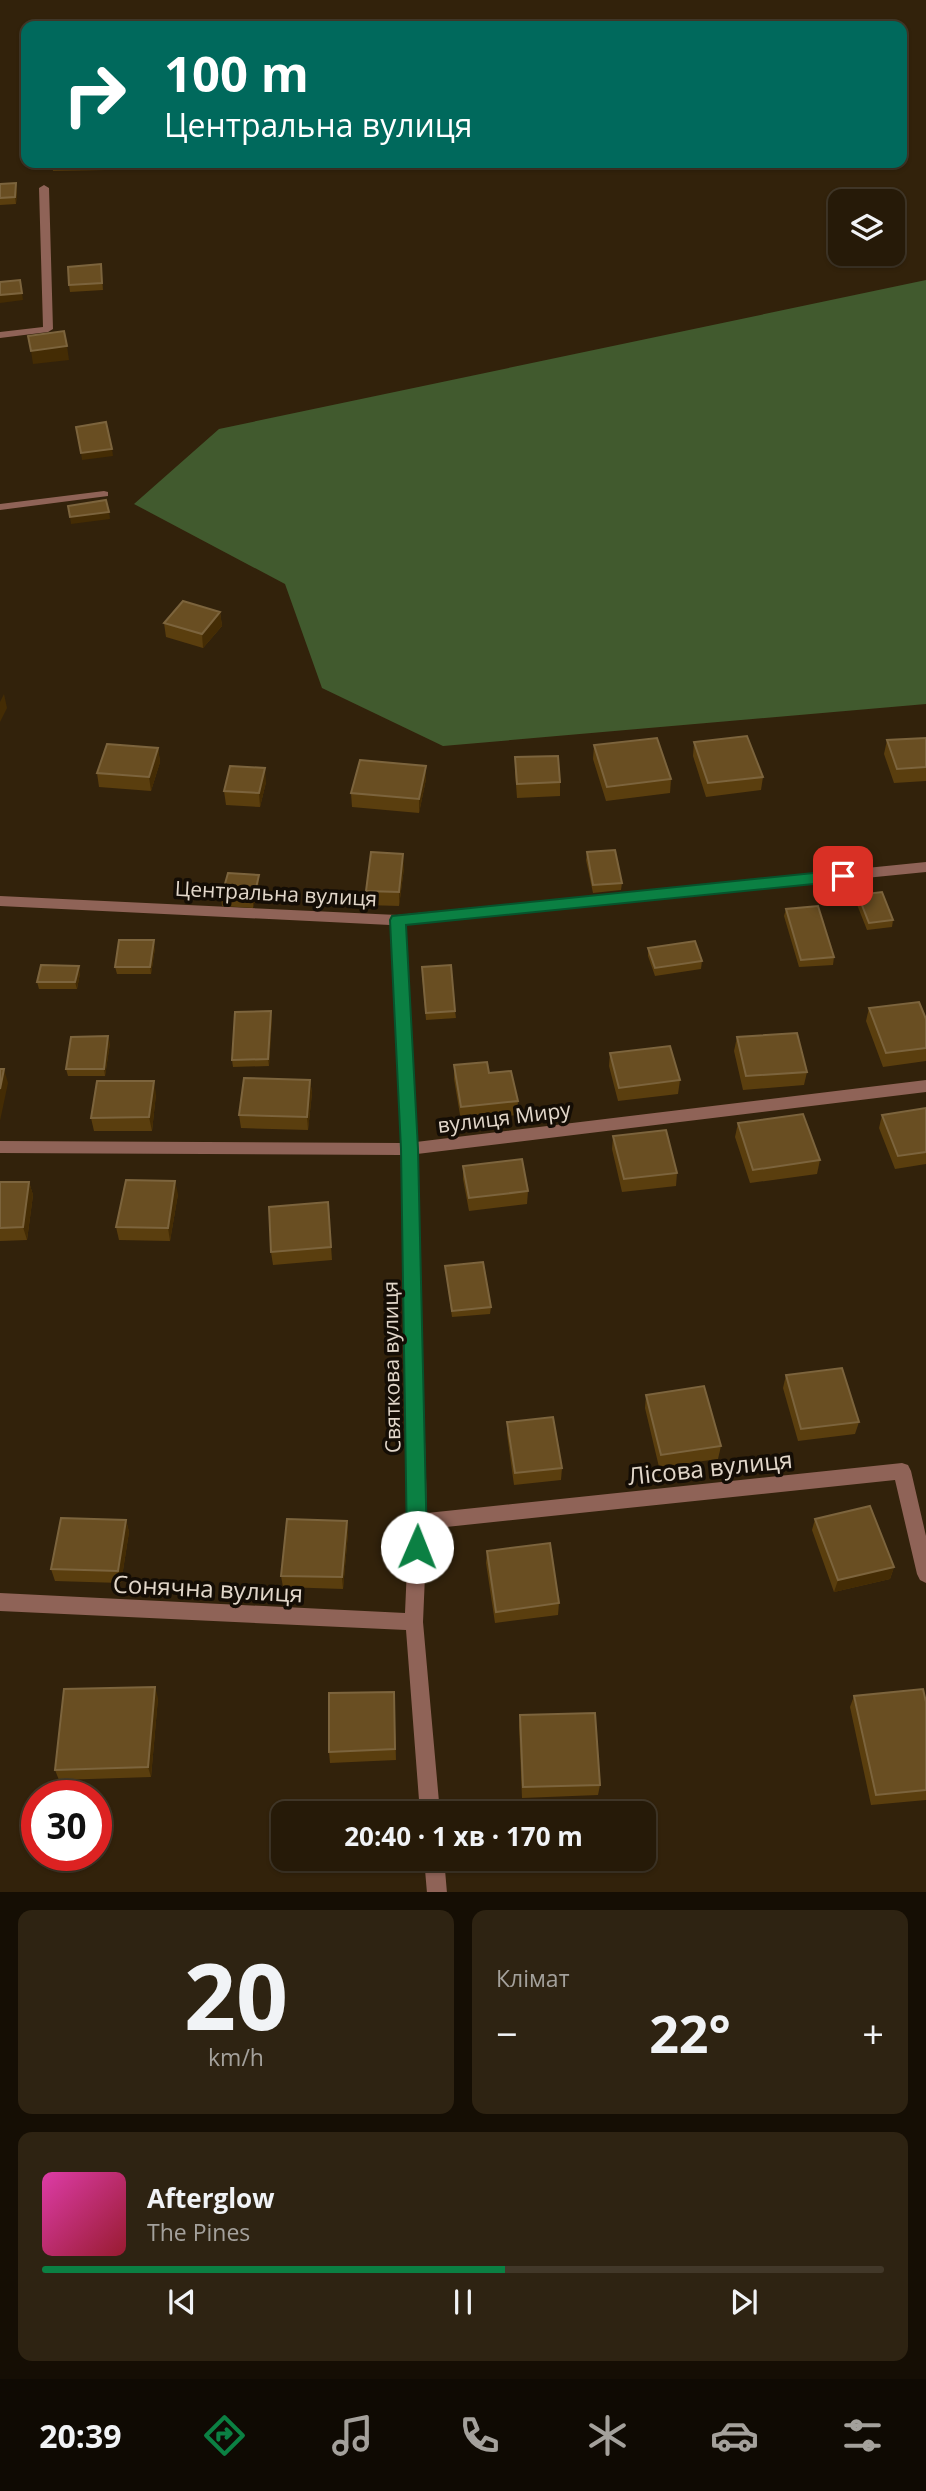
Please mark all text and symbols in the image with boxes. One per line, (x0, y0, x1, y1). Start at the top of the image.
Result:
text: 100 m (164, 40, 309, 106)
icon: right (49, 49, 140, 140)
text: Центральна вулиця (164, 103, 473, 146)
map controls (828, 189, 905, 266)
button: layers (828, 189, 905, 266)
pin (813, 846, 873, 906)
icon: arrive (824, 857, 862, 895)
street label: Центральна вулиця (174, 874, 378, 912)
street label: вулиця Миру (436, 1095, 573, 1139)
street label: Святкова вулиця (375, 1281, 407, 1453)
street label: Лісова вулиця (626, 1442, 794, 1492)
position arrow (380, 1510, 454, 1584)
street label: Сонячна вулиця (112, 1567, 304, 1609)
speed limit sign: 30 (21, 1780, 112, 1871)
text: 20:40 · 1 хв · 170 m (344, 1818, 583, 1854)
text: 20 (184, 1933, 288, 2057)
text: Клімат (496, 1962, 569, 1994)
text: 22° (649, 1997, 731, 2068)
text: − (496, 2007, 518, 2059)
text: + (862, 2007, 884, 2059)
text: km/h (208, 2041, 264, 2073)
text: Afterglow (147, 2180, 274, 2216)
text: The Pines (147, 2216, 250, 2248)
icon: previous (163, 2283, 201, 2321)
icon: pause (444, 2283, 482, 2321)
icon: next (725, 2283, 763, 2321)
icon: directions (200, 2411, 249, 2460)
icon: music (328, 2411, 377, 2460)
icon: phone (455, 2411, 504, 2460)
icon: climate (583, 2411, 632, 2460)
icon: car (710, 2411, 759, 2460)
icon: filters (838, 2411, 887, 2460)
text: 20:39 (39, 2414, 122, 2457)

